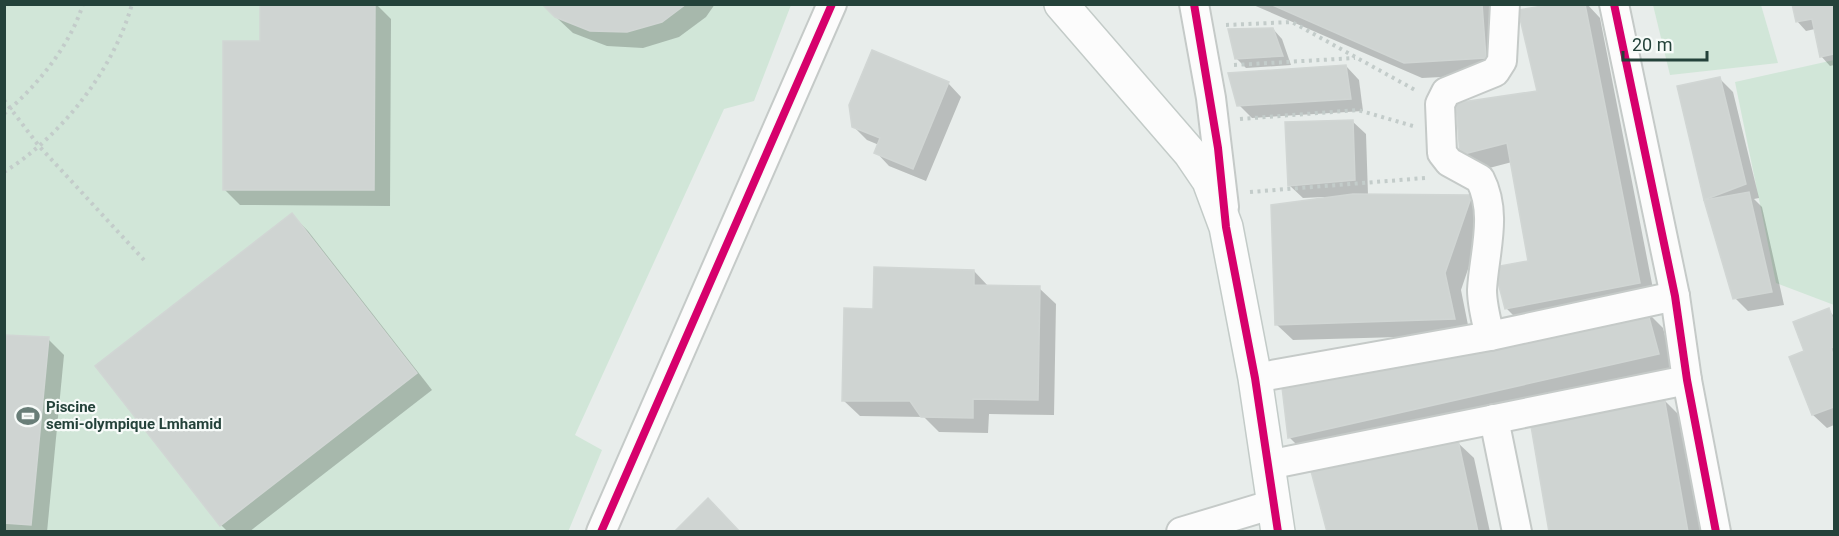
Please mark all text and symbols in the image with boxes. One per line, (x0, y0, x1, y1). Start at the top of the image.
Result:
scale bar (1623, 24, 1707, 62)
text: 20 m (1632, 34, 1672, 55)
place label: Piscine semi-olympique Lmhamid (46, 398, 222, 433)
sports icon: Piscine semi-olympique Lmhamid (15, 403, 41, 429)

